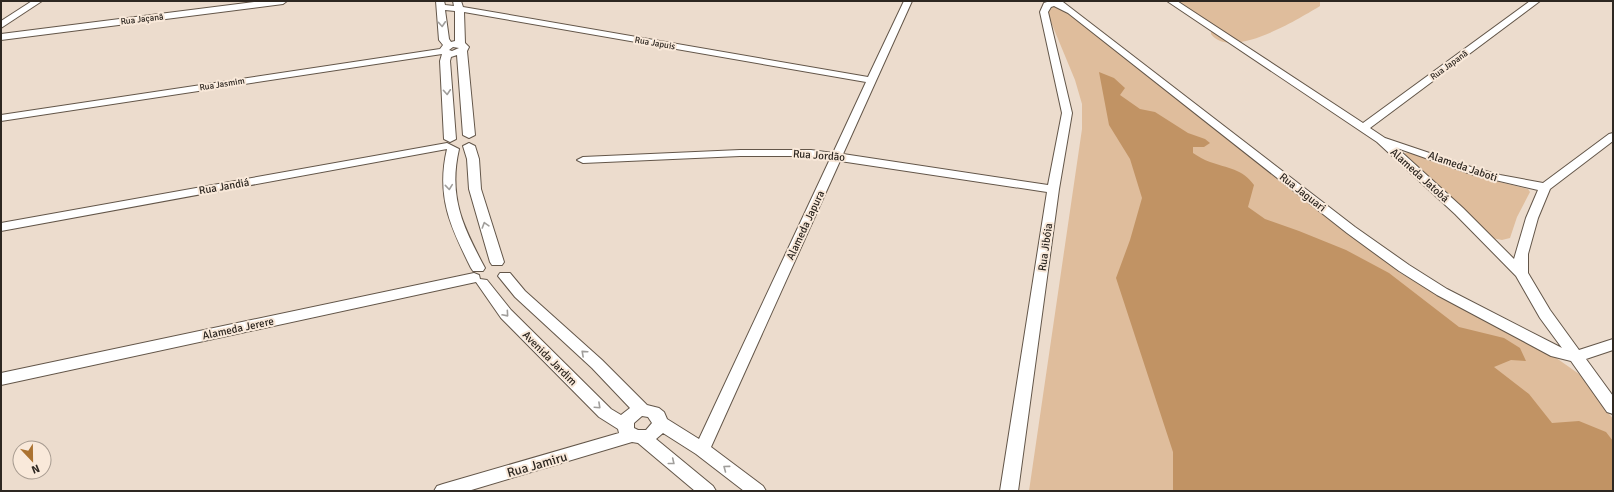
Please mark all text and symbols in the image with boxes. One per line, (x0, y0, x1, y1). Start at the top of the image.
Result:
street label: Rua Jaçanã (120, 11, 165, 28)
one-way arrow (438, 21, 447, 27)
street label: Rua Japuis (634, 35, 676, 52)
street label: Rua Japanã (1428, 48, 1471, 83)
street label: Rua Jasmim (199, 75, 246, 94)
one-way arrow (443, 89, 452, 95)
street label: Alameda Jatobá (1388, 146, 1452, 205)
street label: Rua Jordão (793, 147, 846, 164)
street label: Alameda Jaboti (1427, 149, 1499, 184)
street label: Rua Jaguari (1277, 170, 1328, 215)
street label: Rua Jandiá (198, 176, 251, 197)
one-way arrow (444, 184, 453, 190)
street label: Alameda Japura (784, 188, 827, 262)
one-way arrow (481, 222, 490, 229)
street label: Rua Jibóia (1036, 222, 1055, 272)
one-way arrow (502, 309, 509, 317)
street label: Alameda Jerere (201, 315, 275, 342)
street label: Avenida Jardim (520, 329, 580, 388)
one-way arrow (582, 350, 589, 357)
one-way arrow (593, 401, 601, 409)
north arrow (12, 440, 52, 480)
street label: Rua Jamiru (505, 449, 569, 481)
one-way arrow (667, 458, 675, 465)
text: N (30, 461, 42, 476)
one-way arrow (723, 465, 730, 472)

